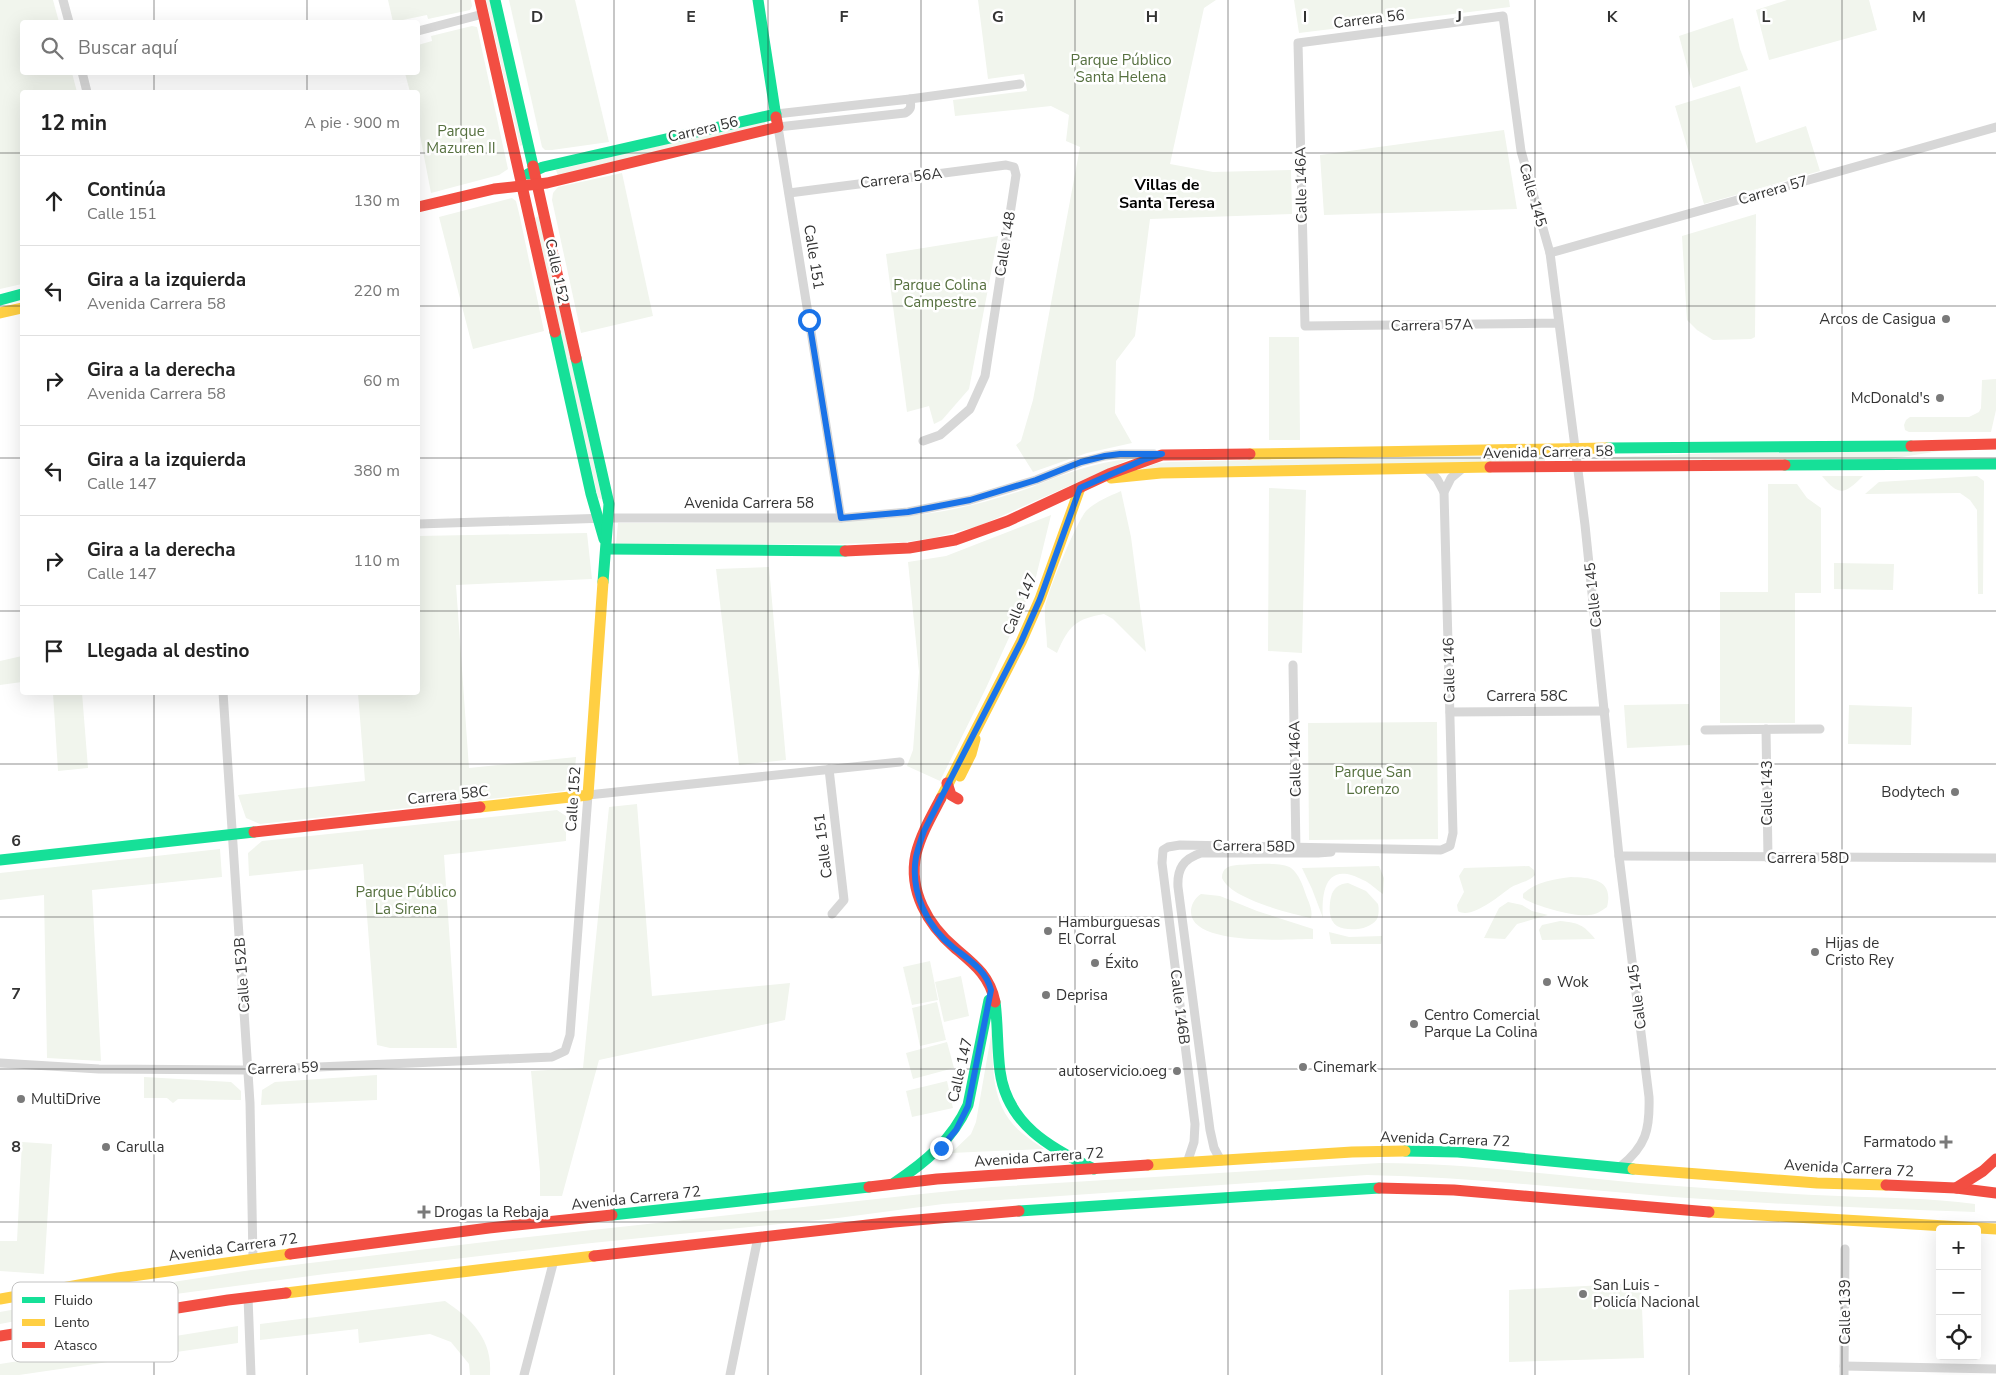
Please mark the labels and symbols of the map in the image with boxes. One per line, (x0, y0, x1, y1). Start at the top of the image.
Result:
street label: Carrera 56 (1332, 5, 1406, 33)
text: D (531, 6, 543, 28)
text: E (686, 6, 696, 28)
text: F (840, 6, 849, 28)
text: G (992, 6, 1004, 28)
text: H (1146, 6, 1158, 28)
text: I (1303, 6, 1307, 28)
text: J (1455, 6, 1462, 28)
text: K (1607, 6, 1619, 28)
text: L (1762, 6, 1771, 28)
text: M (1912, 6, 1926, 28)
park label: Parque Público Santa Helena (1071, 50, 1171, 87)
street label: Carrera 56 (666, 111, 740, 147)
park label: Parque Mazuren II (426, 121, 496, 158)
street label: Calle 146A (1290, 147, 1312, 223)
street label: Calle 145 (1514, 161, 1552, 229)
street label: Carrera 56A (859, 163, 943, 193)
street label: Carrera 57 (1736, 171, 1810, 209)
district label: Villas de Santa Teresa (1119, 174, 1215, 214)
street label: Calle 148 (990, 210, 1020, 278)
street label: Calle 151 (799, 223, 829, 291)
street label: Calle 152 (540, 237, 574, 305)
park label: Parque Colina Campestre (893, 275, 987, 312)
route start (798, 309, 821, 332)
place label: Arcos de Casigua (1819, 309, 1936, 329)
marker: Arcos de Casigua (1940, 313, 1952, 325)
street label: Carrera 57A (1391, 314, 1473, 336)
place label: McDonald's (1851, 388, 1930, 408)
marker: McDonald's (1934, 392, 1946, 404)
street label: Avenida Carrera 58 (1483, 441, 1613, 463)
street label: Avenida Carrera 58 (684, 493, 814, 513)
street label: Calle 145 (1580, 561, 1606, 629)
street label: Calle 147 (998, 570, 1042, 638)
street label: Calle 146 (1438, 637, 1460, 703)
street label: Carrera 58C (1486, 686, 1568, 706)
street label: Calle 146A (1284, 721, 1306, 797)
street label: Calle 143 (1757, 760, 1777, 826)
park label: Parque San Lorenzo (1334, 762, 1412, 799)
street label: Calle 152 (561, 766, 585, 832)
street label: Carrera 58C (406, 781, 490, 809)
place label: Bodytech (1881, 782, 1945, 802)
marker: Bodytech (1949, 786, 1961, 798)
street label: Calle 151 (809, 812, 837, 880)
text: 6 (11, 830, 21, 852)
street label: Carrera 58D (1213, 835, 1295, 857)
street label: Carrera 58D (1767, 848, 1849, 868)
park label: Parque Público La Sirena (356, 882, 456, 919)
place label: Hamburguesas El Corral (1058, 912, 1160, 949)
marker: Hamburguesas El Corral (1042, 925, 1054, 937)
place label: Hijas de Cristo Rey (1825, 933, 1894, 970)
street label: Calle 152B (229, 937, 255, 1013)
marker: Hijas de Cristo Rey (1809, 946, 1821, 958)
place label: Éxito (1105, 953, 1139, 973)
marker: Éxito (1089, 957, 1101, 969)
street label: Calle 145 (1623, 963, 1651, 1031)
street label: Calle 146B (1165, 968, 1195, 1046)
place label: Wok (1557, 972, 1589, 992)
marker: Wok (1541, 976, 1553, 988)
text: 7 (11, 983, 21, 1005)
place label: Deprisa (1056, 985, 1108, 1005)
marker: Deprisa (1040, 989, 1052, 1001)
place label: Centro Comercial Parque La Colina (1424, 1005, 1540, 1042)
marker: Centro Comercial Parque La Colina (1408, 1018, 1420, 1030)
street label: Calle 147 (943, 1036, 977, 1104)
street label: Carrera 59 (247, 1057, 319, 1079)
place label: Cinemark (1313, 1057, 1377, 1077)
place label: autoservicio.oeg (1058, 1061, 1167, 1081)
marker: Cinemark (1297, 1061, 1309, 1073)
marker: autoservicio.oeg (1171, 1065, 1183, 1077)
place label: MultiDrive (31, 1089, 101, 1109)
marker: MultiDrive (15, 1093, 27, 1105)
street label: Avenida Carrera 72 (1380, 1127, 1510, 1151)
place label: Farmatodo (1863, 1132, 1936, 1152)
text: 8 (11, 1136, 21, 1158)
marker: Farmatodo (1940, 1136, 1952, 1148)
place label: Carulla (116, 1137, 164, 1157)
route end (930, 1137, 953, 1160)
marker: Carulla (100, 1141, 112, 1153)
street label: Avenida Carrera 72 (973, 1142, 1105, 1172)
street label: Avenida Carrera 72 (1783, 1155, 1915, 1181)
street label: Avenida Carrera 72 (570, 1181, 702, 1215)
place label: Drogas la Rebaja (434, 1202, 549, 1222)
marker: Drogas la Rebaja (418, 1206, 430, 1218)
street label: Avenida Carrera 72 (167, 1228, 299, 1266)
place label: San Luis - Policía Nacional (1593, 1275, 1700, 1312)
street label: Calle 139 (1835, 1279, 1855, 1345)
legend (12, 1282, 178, 1362)
marker: San Luis - Policía Nacional (1577, 1288, 1589, 1300)
text: Fluido (54, 1291, 93, 1310)
text: Lento (54, 1313, 90, 1332)
text: Atasco (54, 1336, 97, 1355)

